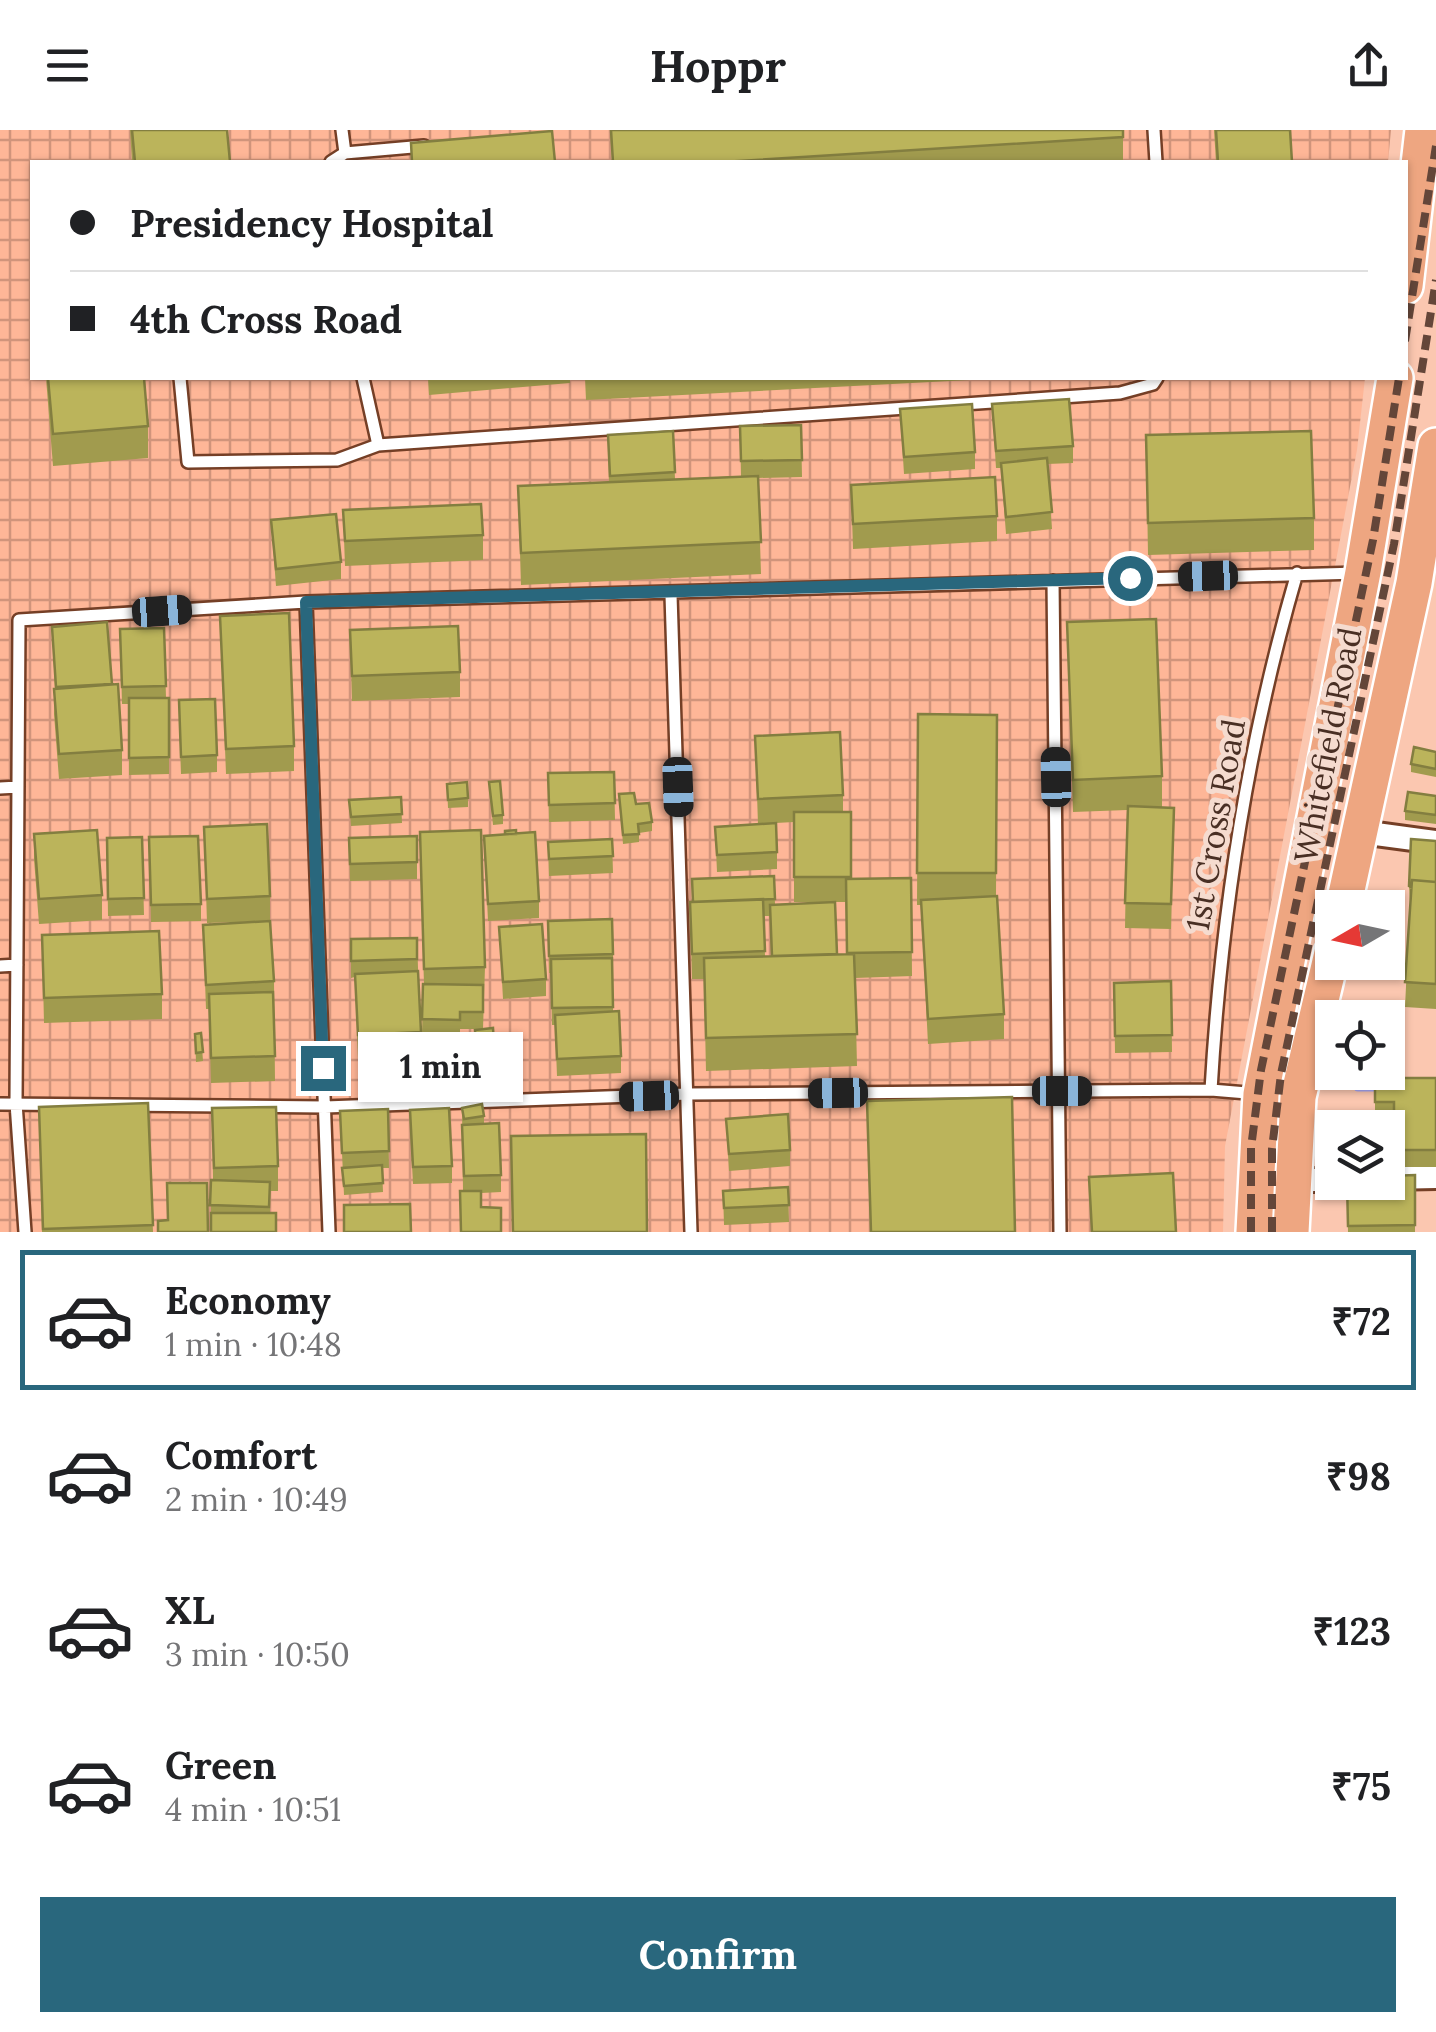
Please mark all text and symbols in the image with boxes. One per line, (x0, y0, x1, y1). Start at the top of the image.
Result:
text: Hoppr (650, 37, 786, 94)
icon: menu (40, 38, 95, 93)
icon: share (1341, 38, 1396, 93)
text: Presidency Hospital (130, 199, 494, 247)
text: 4th Cross Road (130, 295, 402, 343)
route start (1108, 556, 1153, 601)
car (1177, 560, 1239, 592)
car (131, 594, 193, 628)
street label: Whitefield Road (1285, 624, 1370, 866)
street label: 1st Cross Road (1177, 716, 1254, 934)
car (1040, 747, 1072, 807)
car (662, 756, 694, 818)
north arrow (1315, 890, 1405, 980)
map controls (1315, 890, 1405, 1200)
button: locate (1315, 1000, 1405, 1090)
callout: 1 min (358, 1033, 523, 1103)
route end (301, 1046, 346, 1091)
text: 1 min (400, 1046, 481, 1087)
car (1032, 1076, 1092, 1106)
car (808, 1077, 868, 1109)
car (618, 1080, 680, 1112)
button: layers (1315, 1110, 1405, 1200)
icon: car (45, 1275, 135, 1365)
text: Economy (165, 1276, 331, 1324)
text: ₹72 (1331, 1297, 1391, 1345)
text: 1 min · 10:48 (165, 1324, 342, 1365)
icon: car (45, 1430, 135, 1520)
text: Comfort (165, 1431, 317, 1479)
text: ₹98 (1326, 1452, 1391, 1500)
text: 2 min · 10:49 (165, 1479, 348, 1520)
icon: car (45, 1585, 135, 1675)
text: XL (165, 1586, 215, 1634)
text: ₹123 (1312, 1607, 1391, 1655)
text: 3 min · 10:50 (165, 1634, 350, 1675)
icon: car (45, 1740, 135, 1830)
text: Green (165, 1741, 277, 1789)
text: ₹75 (1331, 1762, 1391, 1810)
text: 4 min · 10:51 (165, 1789, 341, 1830)
button: Confirm (40, 1897, 1396, 2012)

